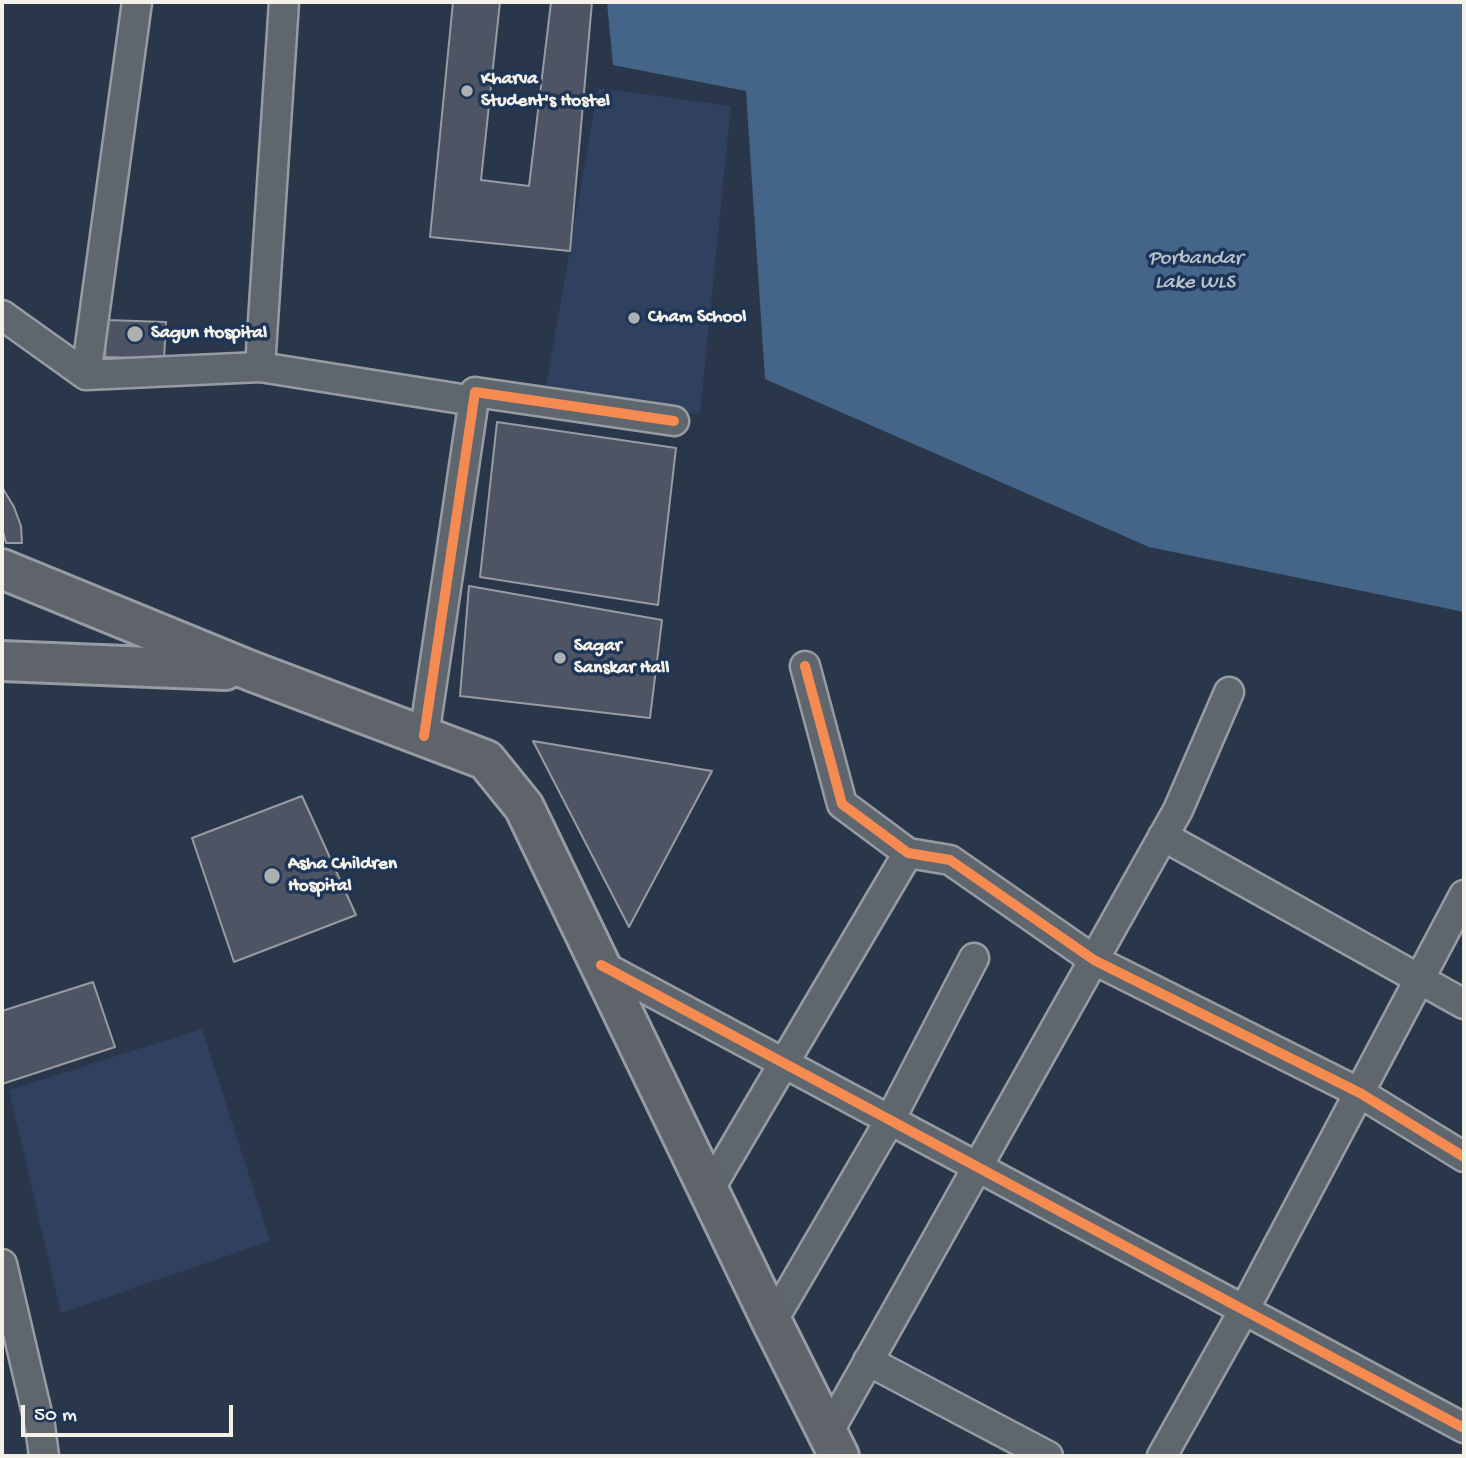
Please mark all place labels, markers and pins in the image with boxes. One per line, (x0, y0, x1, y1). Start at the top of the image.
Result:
place label: Kharva Student's Hostel (481, 69, 610, 113)
marker: Kharva Student's Hostel (459, 83, 475, 99)
place label: Cham School (648, 307, 746, 329)
marker: Cham School (626, 310, 642, 326)
place label: Sagun Hospital (151, 323, 267, 345)
marker: Sagun Hospital (125, 324, 145, 344)
place label: Sagar Sanskar Hall (574, 636, 669, 680)
marker: Sagar Sanskar Hall (552, 650, 568, 666)
place label: Asha Children Hospital (288, 854, 397, 898)
marker: Asha Children Hospital (262, 866, 282, 886)

